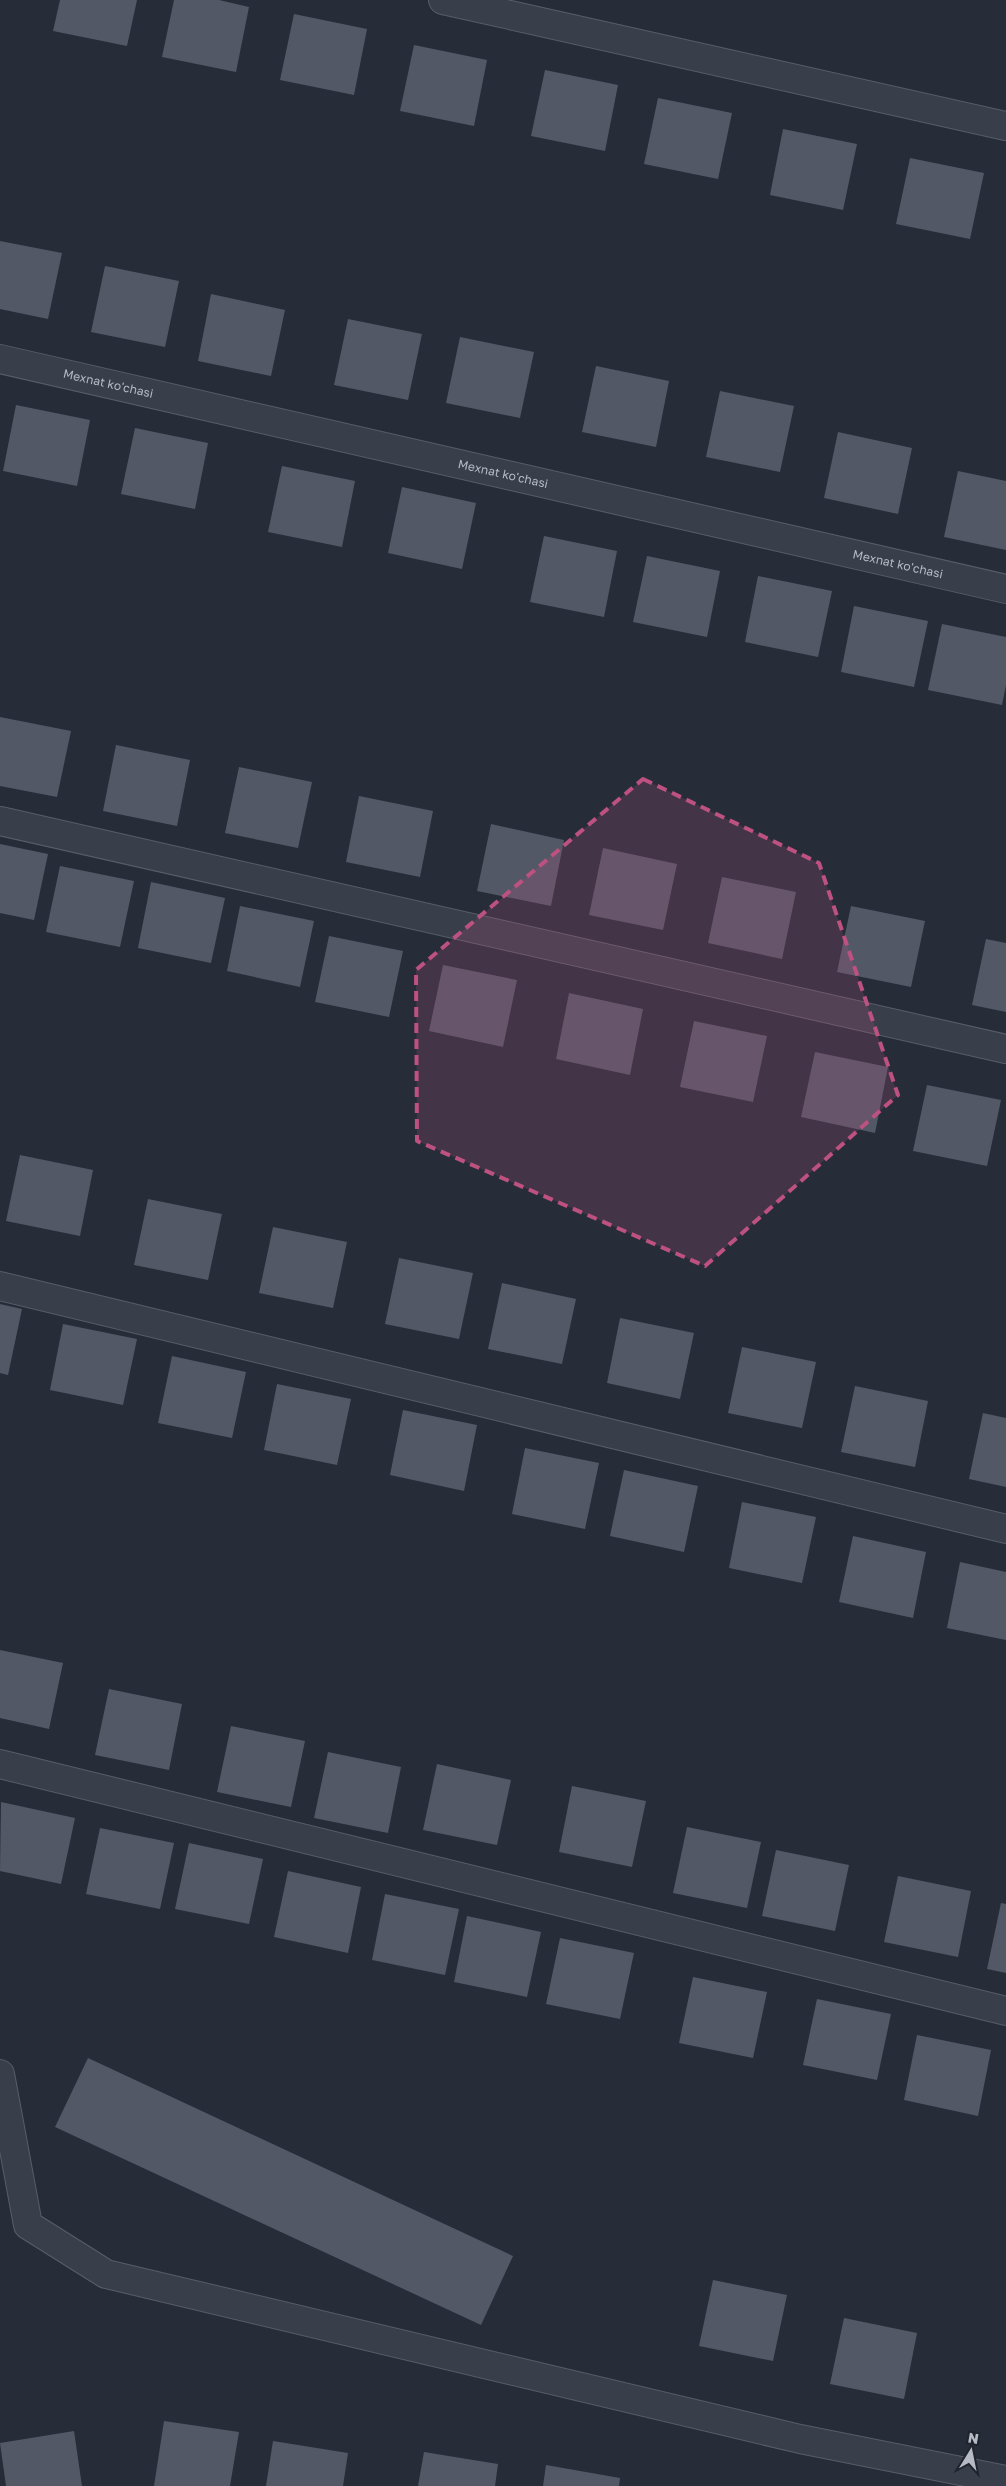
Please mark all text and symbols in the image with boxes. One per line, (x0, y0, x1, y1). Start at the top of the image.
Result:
street label: Mexnat ko'chasi (62, 366, 155, 401)
street label: Mexnat ko'chasi (457, 456, 550, 491)
street label: Mexnat ko'chasi (851, 546, 944, 581)
north arrow (946, 2426, 996, 2476)
text: N (967, 2428, 980, 2447)

